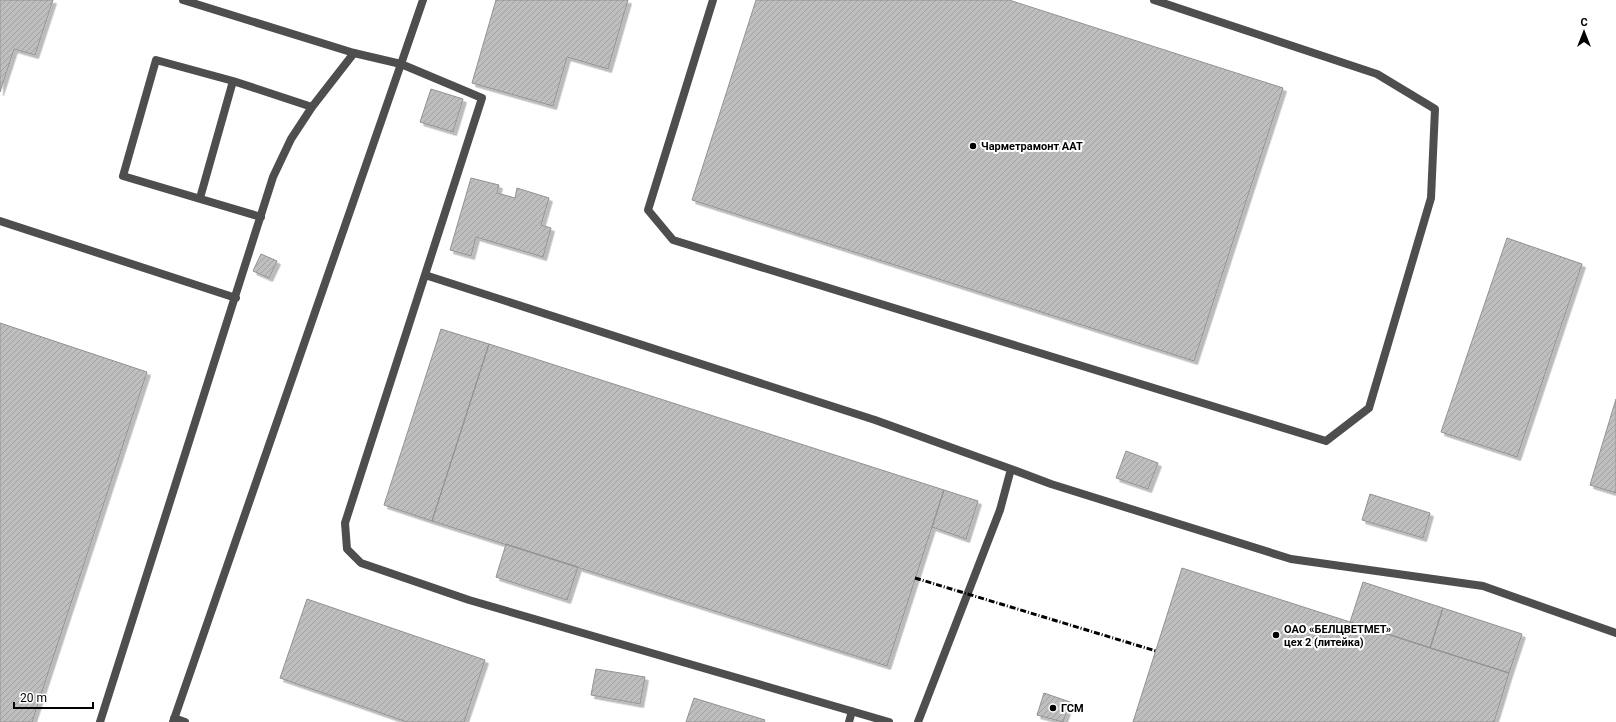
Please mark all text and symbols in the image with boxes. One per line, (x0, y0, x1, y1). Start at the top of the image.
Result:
north arrow (1564, 12, 1604, 52)
text: С (1580, 16, 1588, 29)
place label: Чарметрамонт ААТ (981, 140, 1083, 153)
marker: Чарметрамонт ААТ (968, 141, 978, 151)
place label: ОАО «БЕЛЦВЕТМЕТ» цех 2 (литейка) (1284, 623, 1392, 649)
marker: ОАО «БЕЛЦВЕТМЕТ» цех 2 (литейка) (1271, 630, 1281, 640)
scale bar (14, 684, 93, 710)
text: 20 m (20, 691, 47, 705)
place label: ГСМ (1061, 702, 1084, 715)
marker: ГСМ (1048, 703, 1058, 713)

